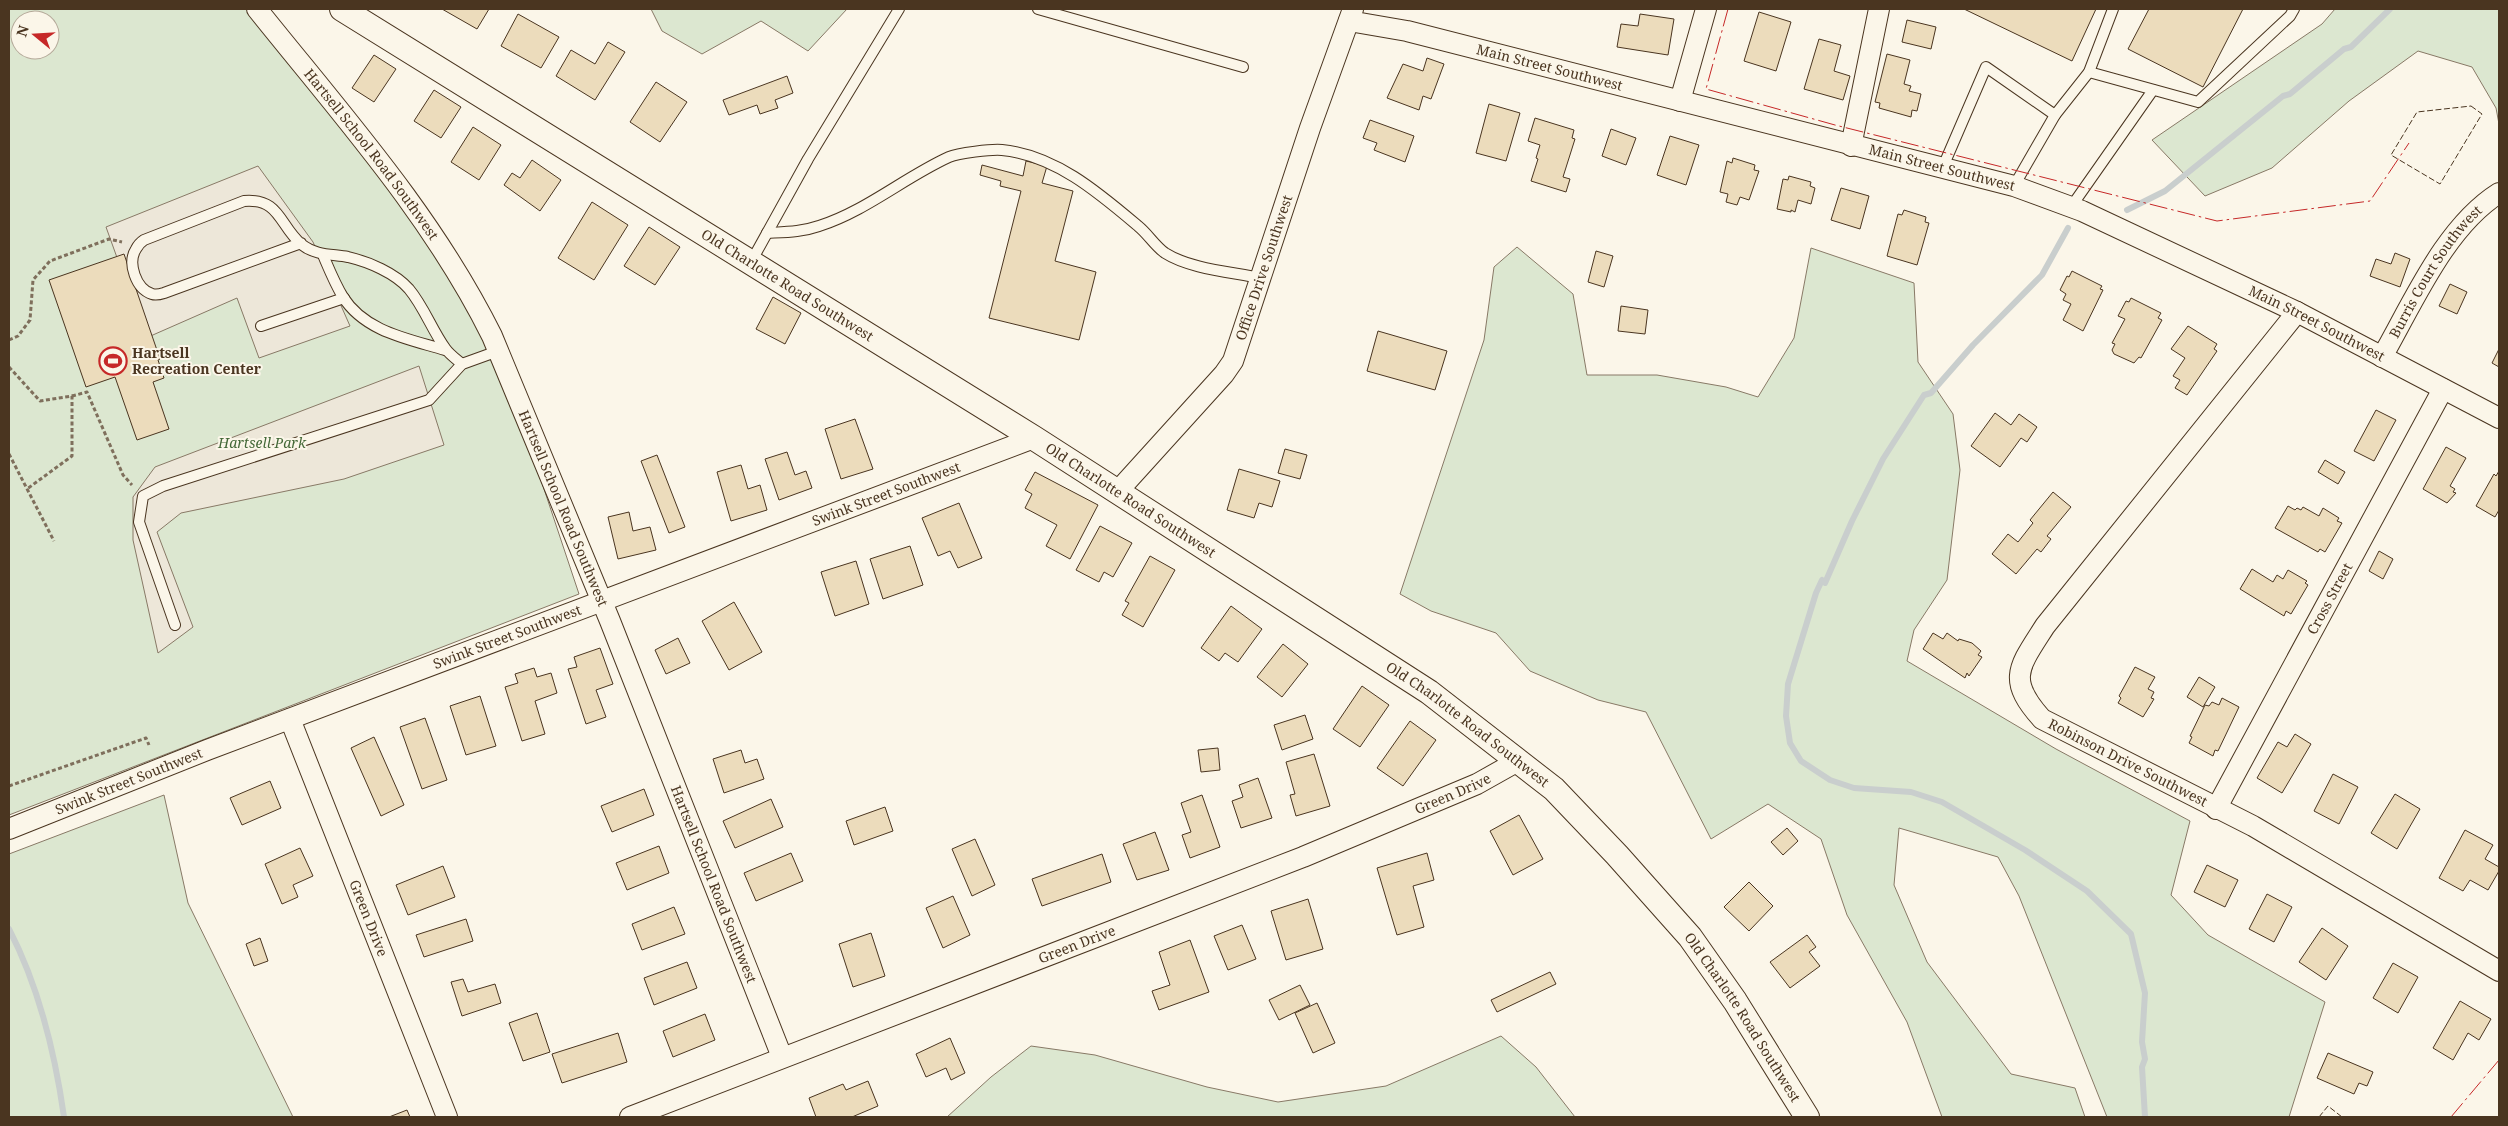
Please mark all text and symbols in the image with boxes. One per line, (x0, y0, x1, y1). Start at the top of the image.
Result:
north arrow (10, 10, 60, 60)
text: N (11, 23, 33, 39)
street label: Main Street Southwest (1475, 39, 1625, 95)
street label: Hartsell School Road Southwest (300, 64, 443, 243)
street label: Main Street Southwest (1867, 139, 2017, 195)
street label: Office Drive Southwest (1230, 192, 1296, 343)
street label: Burris Court Southwest (2384, 200, 2486, 341)
street label: Old Charlotte Road Southwest (698, 224, 877, 345)
street label: Main Street Southwest (2246, 281, 2388, 365)
place label: Hartsell Recreation Center (132, 343, 262, 378)
sports icon: Hartsell Recreation Center (98, 346, 128, 376)
street label: Hartsell School Road Southwest (515, 407, 613, 609)
park label: Hartsell Park (217, 433, 307, 452)
street label: Old Charlotte Road Southwest (1042, 438, 1220, 562)
street label: Swink Street Southwest (809, 457, 963, 530)
street label: Cross Street (2302, 559, 2356, 638)
street label: Swink Street Southwest (430, 600, 584, 673)
street label: Old Charlotte Road Southwest (1383, 657, 1553, 791)
street label: Robinson Drive Southwest (2045, 714, 2211, 810)
street label: Swink Street Southwest (52, 743, 205, 819)
street label: Green Drive (1412, 768, 1494, 818)
street label: Hartsell School Road Southwest (667, 782, 762, 986)
street label: Green Drive (345, 877, 393, 959)
street label: Green Drive (1035, 920, 1118, 967)
street label: Old Charlotte Road Southwest (1681, 928, 1805, 1105)

